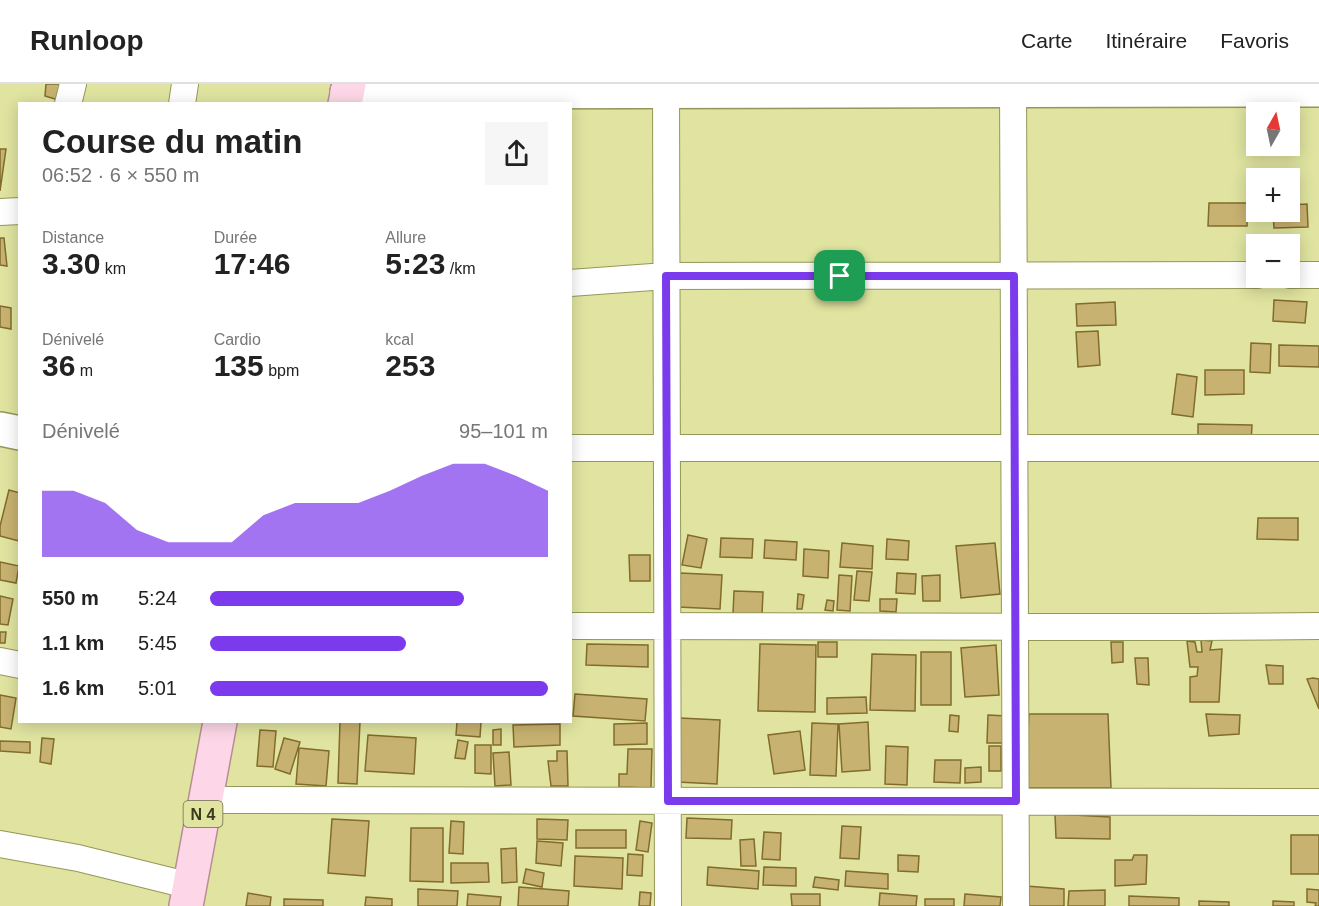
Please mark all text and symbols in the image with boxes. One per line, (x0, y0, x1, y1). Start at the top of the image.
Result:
text: Runloop (30, 25, 144, 56)
text: Carte (1021, 29, 1072, 52)
text: Itinéraire (1105, 29, 1187, 52)
text: Favoris (1220, 29, 1289, 52)
north arrow (1246, 102, 1300, 156)
map controls (1246, 102, 1300, 288)
button: share (485, 122, 548, 185)
text: Course du matin (42, 123, 302, 160)
text: 06:52 · 6 × 550 m (42, 164, 199, 186)
button: + (1246, 168, 1300, 222)
text: Distance (42, 229, 104, 246)
text: Durée (214, 229, 257, 246)
text: Allure (385, 229, 426, 246)
button: − (1246, 234, 1300, 288)
text: 3.30 (42, 247, 100, 280)
text: 17:46 (214, 247, 290, 280)
text: 5:23 (385, 247, 445, 280)
pin (814, 250, 865, 301)
icon: arrive (823, 259, 856, 292)
text: km (100, 260, 126, 277)
text: /km (445, 260, 476, 277)
text: Dénivelé (42, 331, 104, 348)
text: Cardio (214, 331, 261, 348)
text: kcal (385, 331, 414, 348)
text: 36 (42, 349, 75, 382)
text: 135 (214, 349, 264, 382)
text: 253 (385, 349, 435, 382)
text: m (75, 362, 93, 379)
text: bpm (264, 362, 299, 379)
text: Dénivelé (42, 420, 120, 442)
text: 95–101 m (459, 420, 548, 442)
text: 550 m (42, 587, 99, 609)
text: 5:24 (138, 587, 177, 609)
text: 1.1 km (42, 632, 104, 654)
text: 5:45 (138, 632, 177, 654)
text: 1.6 km (42, 677, 104, 699)
text: 5:01 (138, 677, 177, 699)
road number: N 4 (184, 801, 222, 827)

